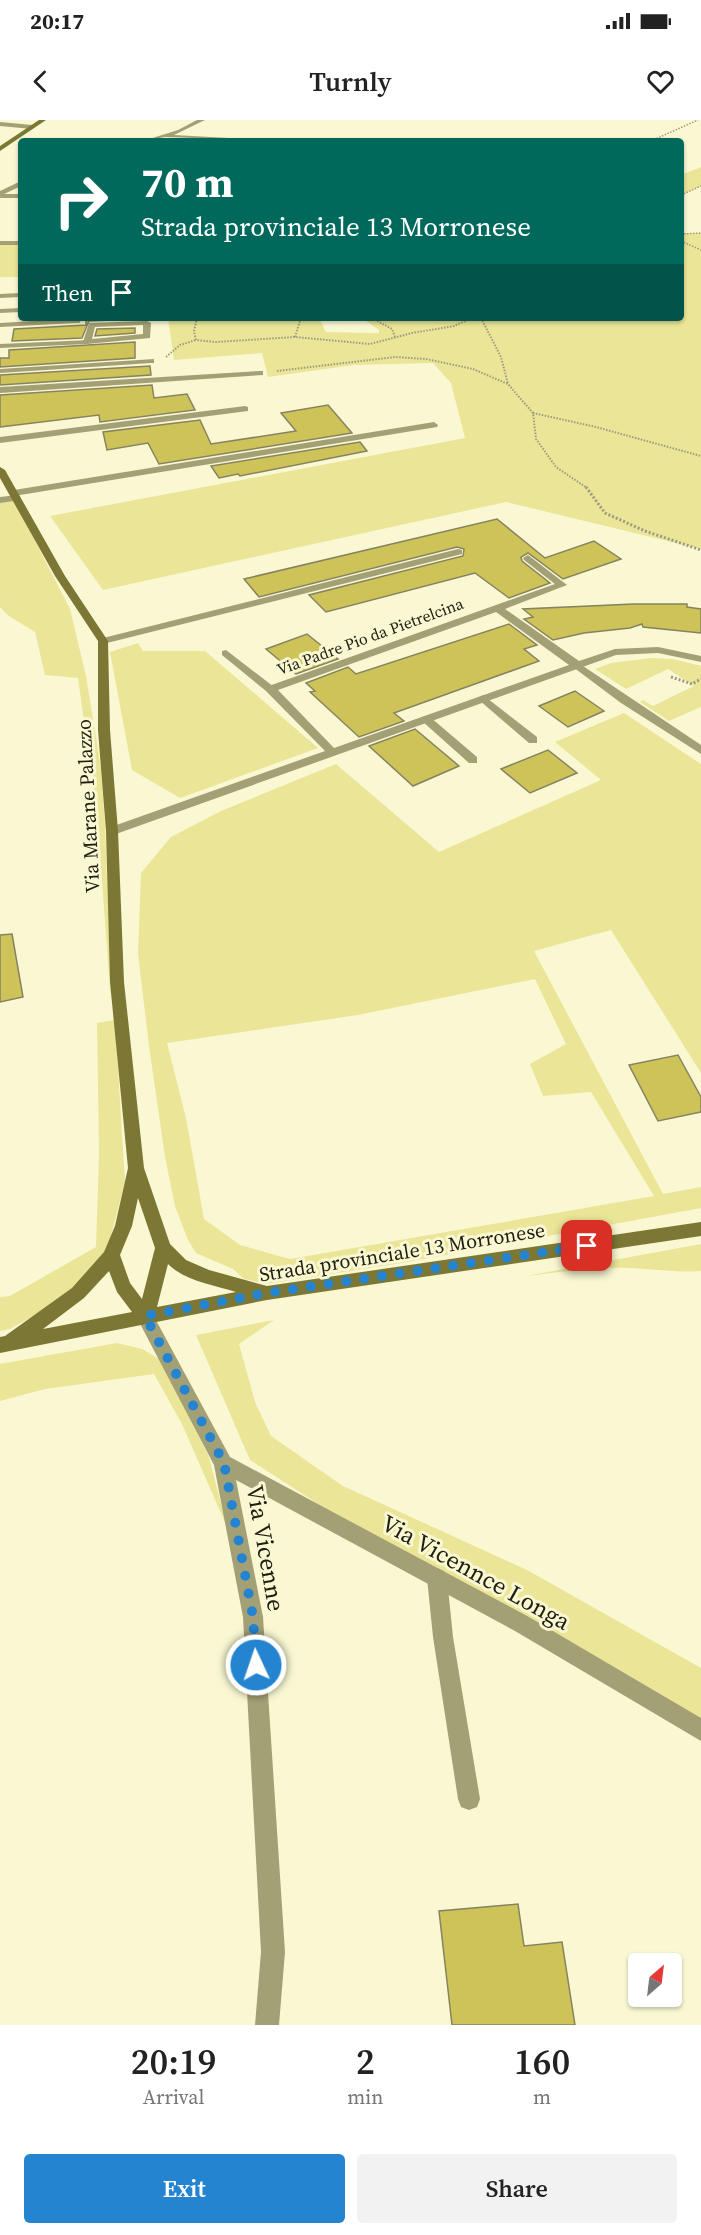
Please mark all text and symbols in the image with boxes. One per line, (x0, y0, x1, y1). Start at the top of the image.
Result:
text: 20:17 (30, 6, 84, 36)
text: Turnly (309, 63, 392, 100)
icon: back (24, 65, 57, 98)
icon: heart (644, 65, 677, 98)
text: 70 m (141, 153, 234, 211)
icon: right (42, 162, 120, 240)
text: Strada provinciale 13 Morronese (141, 208, 531, 245)
icon: arrive (105, 276, 138, 309)
text: Then (42, 278, 93, 308)
street label: Via Padre Pio da Pietrelcina (274, 592, 467, 680)
street label: Via Marane Palazzo (69, 718, 107, 894)
street label: Strada provinciale 13 Morronese (257, 1216, 547, 1288)
pin (561, 1220, 612, 1271)
icon: arrive (570, 1229, 603, 1262)
street label: Via Vicenne (239, 1482, 293, 1614)
street label: Via Vicennce Longa (376, 1506, 577, 1638)
position arrow (224, 1633, 288, 1697)
north arrow (628, 1953, 682, 2007)
map controls (628, 1953, 682, 2007)
text: 20:19 (131, 2037, 216, 2086)
text: 2 (356, 2037, 375, 2086)
text: 160 (514, 2037, 570, 2086)
text: Arrival (143, 2083, 204, 2111)
text: min (347, 2083, 383, 2111)
text: m (533, 2083, 551, 2111)
button: Exit (24, 2154, 345, 2223)
button: Share (357, 2154, 677, 2223)

